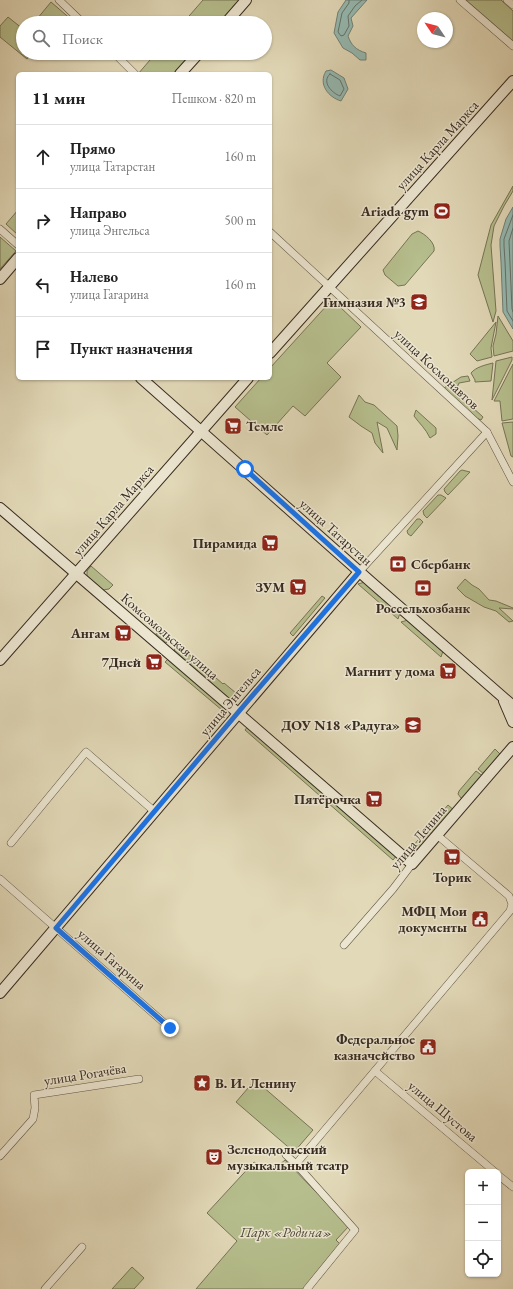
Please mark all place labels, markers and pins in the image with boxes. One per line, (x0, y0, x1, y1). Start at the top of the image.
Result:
sports icon: Ariada gym (432, 201, 452, 221)
place label: Ariada gym (360, 202, 430, 220)
school or university icon: Гимназия №3 (409, 292, 429, 312)
place label: Гимназия №3 (323, 293, 406, 311)
supermarket icon: Темле (223, 416, 243, 436)
place label: Темле (246, 417, 283, 435)
supermarket icon: Пирамида (260, 533, 280, 553)
place label: Пирамида (193, 534, 258, 552)
bank icon: Сбербанк (388, 554, 408, 574)
place label: Сбербанк (411, 555, 471, 573)
supermarket icon: ЗУМ (288, 577, 308, 597)
place label: ЗУМ (255, 578, 285, 596)
bank icon: Россельхозбанк (413, 578, 433, 598)
place label: Россельхозбанк (376, 599, 471, 617)
supermarket icon: Ангам (113, 623, 133, 643)
place label: Ангам (70, 624, 111, 642)
supermarket icon: 7Дней (144, 652, 164, 672)
place label: 7Дней (101, 653, 141, 671)
supermarket icon: Магнит у дома (438, 661, 458, 681)
place label: Магнит у дома (345, 662, 436, 680)
school or university icon: ДОУ N18 «Радуга» (403, 715, 423, 735)
place label: ДОУ N18 «Радуга» (281, 716, 400, 734)
supermarket icon: Пятёрочка (364, 789, 384, 809)
place label: Пятёрочка (294, 790, 362, 808)
supermarket icon: Торик (442, 847, 462, 867)
place label: Торик (432, 868, 472, 886)
place label: МФЦ Мои документы (398, 902, 467, 936)
public building icon: МФЦ Мои документы (470, 909, 490, 929)
place label: Федеральное казначейство (334, 1030, 415, 1064)
public building icon: Федеральное казначейство (418, 1037, 438, 1057)
place icon: В. И. Ленину (192, 1073, 212, 1093)
place label: В. И. Ленину (215, 1074, 297, 1092)
place label: Зеленодольский музыкальный театр (227, 1140, 349, 1174)
theatre icon: Зеленодольский музыкальный театр (204, 1147, 224, 1167)

